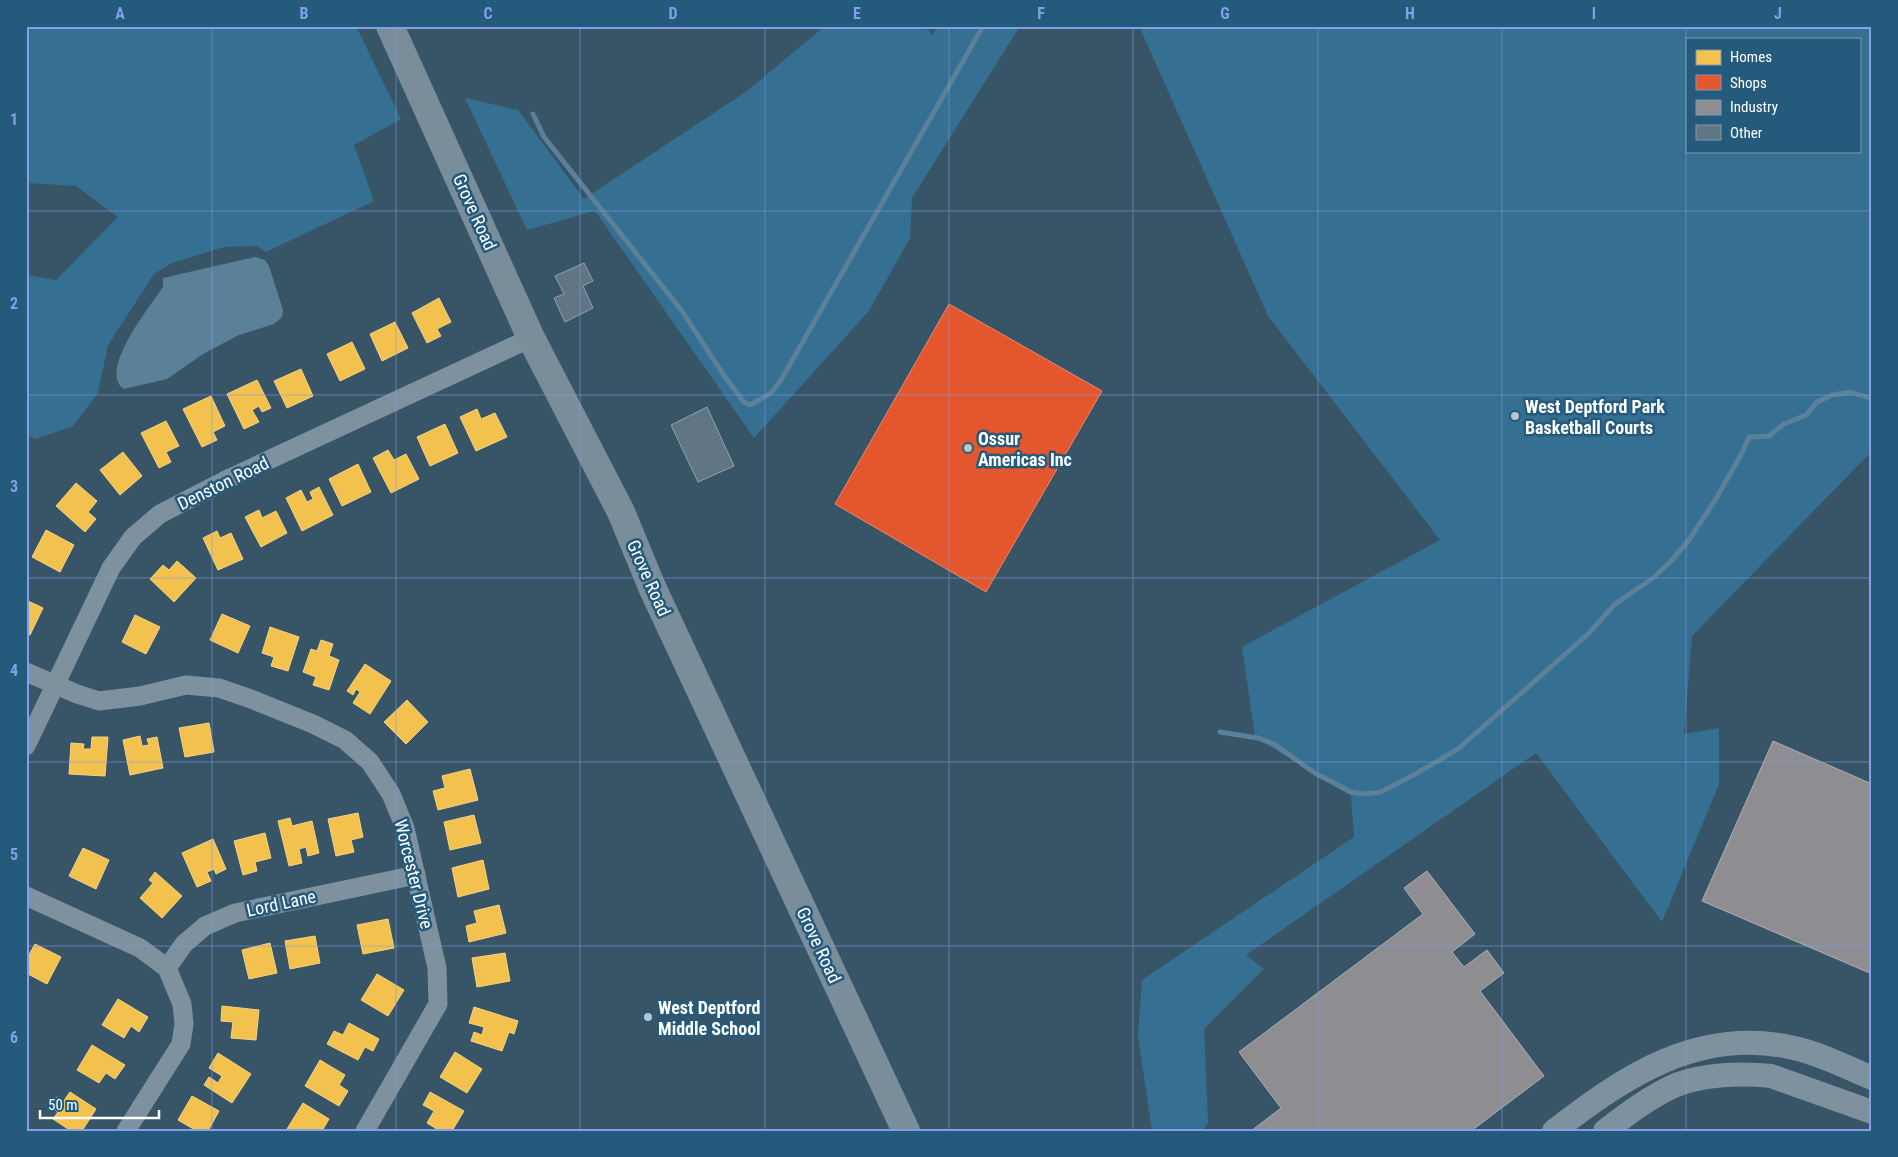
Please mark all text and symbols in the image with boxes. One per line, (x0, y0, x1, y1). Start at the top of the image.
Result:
text: A (115, 4, 125, 23)
text: B (300, 4, 309, 23)
text: C (483, 4, 493, 23)
text: D (668, 4, 678, 23)
text: E (853, 4, 861, 23)
text: F (1037, 4, 1045, 23)
text: G (1220, 4, 1230, 23)
text: H (1405, 4, 1415, 23)
text: I (1592, 4, 1596, 23)
text: J (1774, 4, 1782, 23)
legend (1686, 38, 1860, 152)
text: Homes (1730, 48, 1772, 66)
text: Shops (1730, 74, 1767, 92)
text: Industry (1730, 98, 1778, 116)
text: 1 (10, 110, 18, 129)
text: Other (1730, 124, 1763, 142)
street label: Grove Road (449, 171, 501, 253)
text: 2 (10, 294, 18, 313)
place label: West Deptford Park Basketball Courts (1525, 396, 1665, 438)
marker: West Deptford Park Basketball Courts (1509, 410, 1521, 422)
place label: Ossur Americas Inc (978, 428, 1072, 470)
marker: Ossur Americas Inc (962, 442, 974, 454)
street label: Denston Road (174, 452, 272, 514)
text: 3 (10, 477, 18, 496)
street label: Grove Road (623, 537, 675, 619)
text: 4 (10, 661, 18, 680)
street label: Worcester Drive (390, 817, 438, 931)
text: 5 (10, 845, 18, 864)
street label: Lord Lane (244, 885, 318, 921)
street label: Grove Road (792, 904, 846, 986)
place label: West Deptford Middle School (658, 997, 761, 1039)
marker: West Deptford Middle School (642, 1011, 654, 1023)
text: 6 (10, 1028, 18, 1047)
scale bar (40, 1087, 159, 1119)
text: 50 m (48, 1096, 78, 1114)

